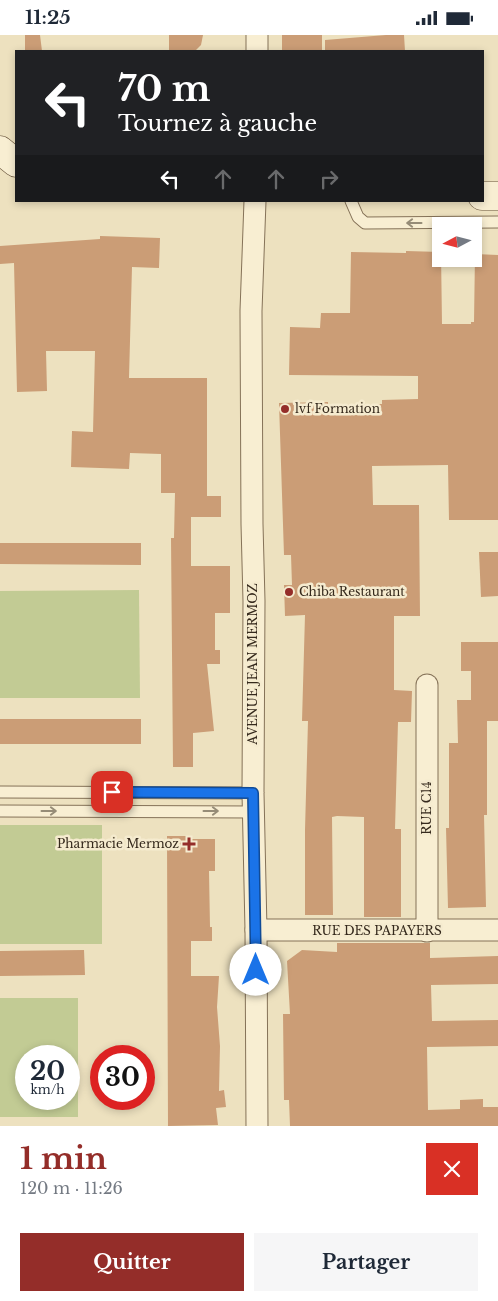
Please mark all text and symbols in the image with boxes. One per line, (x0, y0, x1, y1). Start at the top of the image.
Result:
text: 11:25 (25, 6, 71, 29)
text: 70 m (118, 67, 211, 110)
icon: left (35, 70, 100, 135)
text: Tournez à gauche (118, 110, 317, 137)
icon: left (156, 165, 184, 193)
icon: ahead (209, 165, 237, 193)
icon: ahead (262, 165, 290, 193)
icon: right (315, 165, 343, 193)
north arrow (432, 217, 482, 267)
map controls (432, 217, 482, 267)
one-way arrow (407, 218, 423, 228)
place label: lvf Formation (295, 401, 380, 416)
marker: lvf Formation (279, 403, 291, 415)
street label: AVENUE JEAN MERMOZ (245, 583, 260, 746)
place label: Chiba Restaurant (299, 584, 405, 599)
marker: Chiba Restaurant (283, 586, 295, 598)
pin (91, 771, 133, 813)
icon: arrive (98, 778, 126, 806)
street label: RUE C14 (419, 781, 434, 835)
one-way arrow (40, 806, 56, 816)
one-way arrow (202, 806, 219, 816)
place label: Pharmacie Mermoz (57, 836, 179, 851)
marker: Pharmacie Mermoz (183, 838, 195, 850)
street label: RUE DES PAPAYERS (312, 923, 442, 938)
position arrow (229, 943, 281, 995)
speed limit sign: 30 (90, 1045, 155, 1110)
text: 20 (30, 1056, 65, 1087)
text: km/h (30, 1082, 65, 1097)
text: 1 min (20, 1140, 107, 1177)
button: close (426, 1143, 478, 1195)
text: 120 m · 11:26 (20, 1178, 123, 1198)
button: Quitter (20, 1233, 244, 1291)
button: Partager (254, 1233, 478, 1291)

